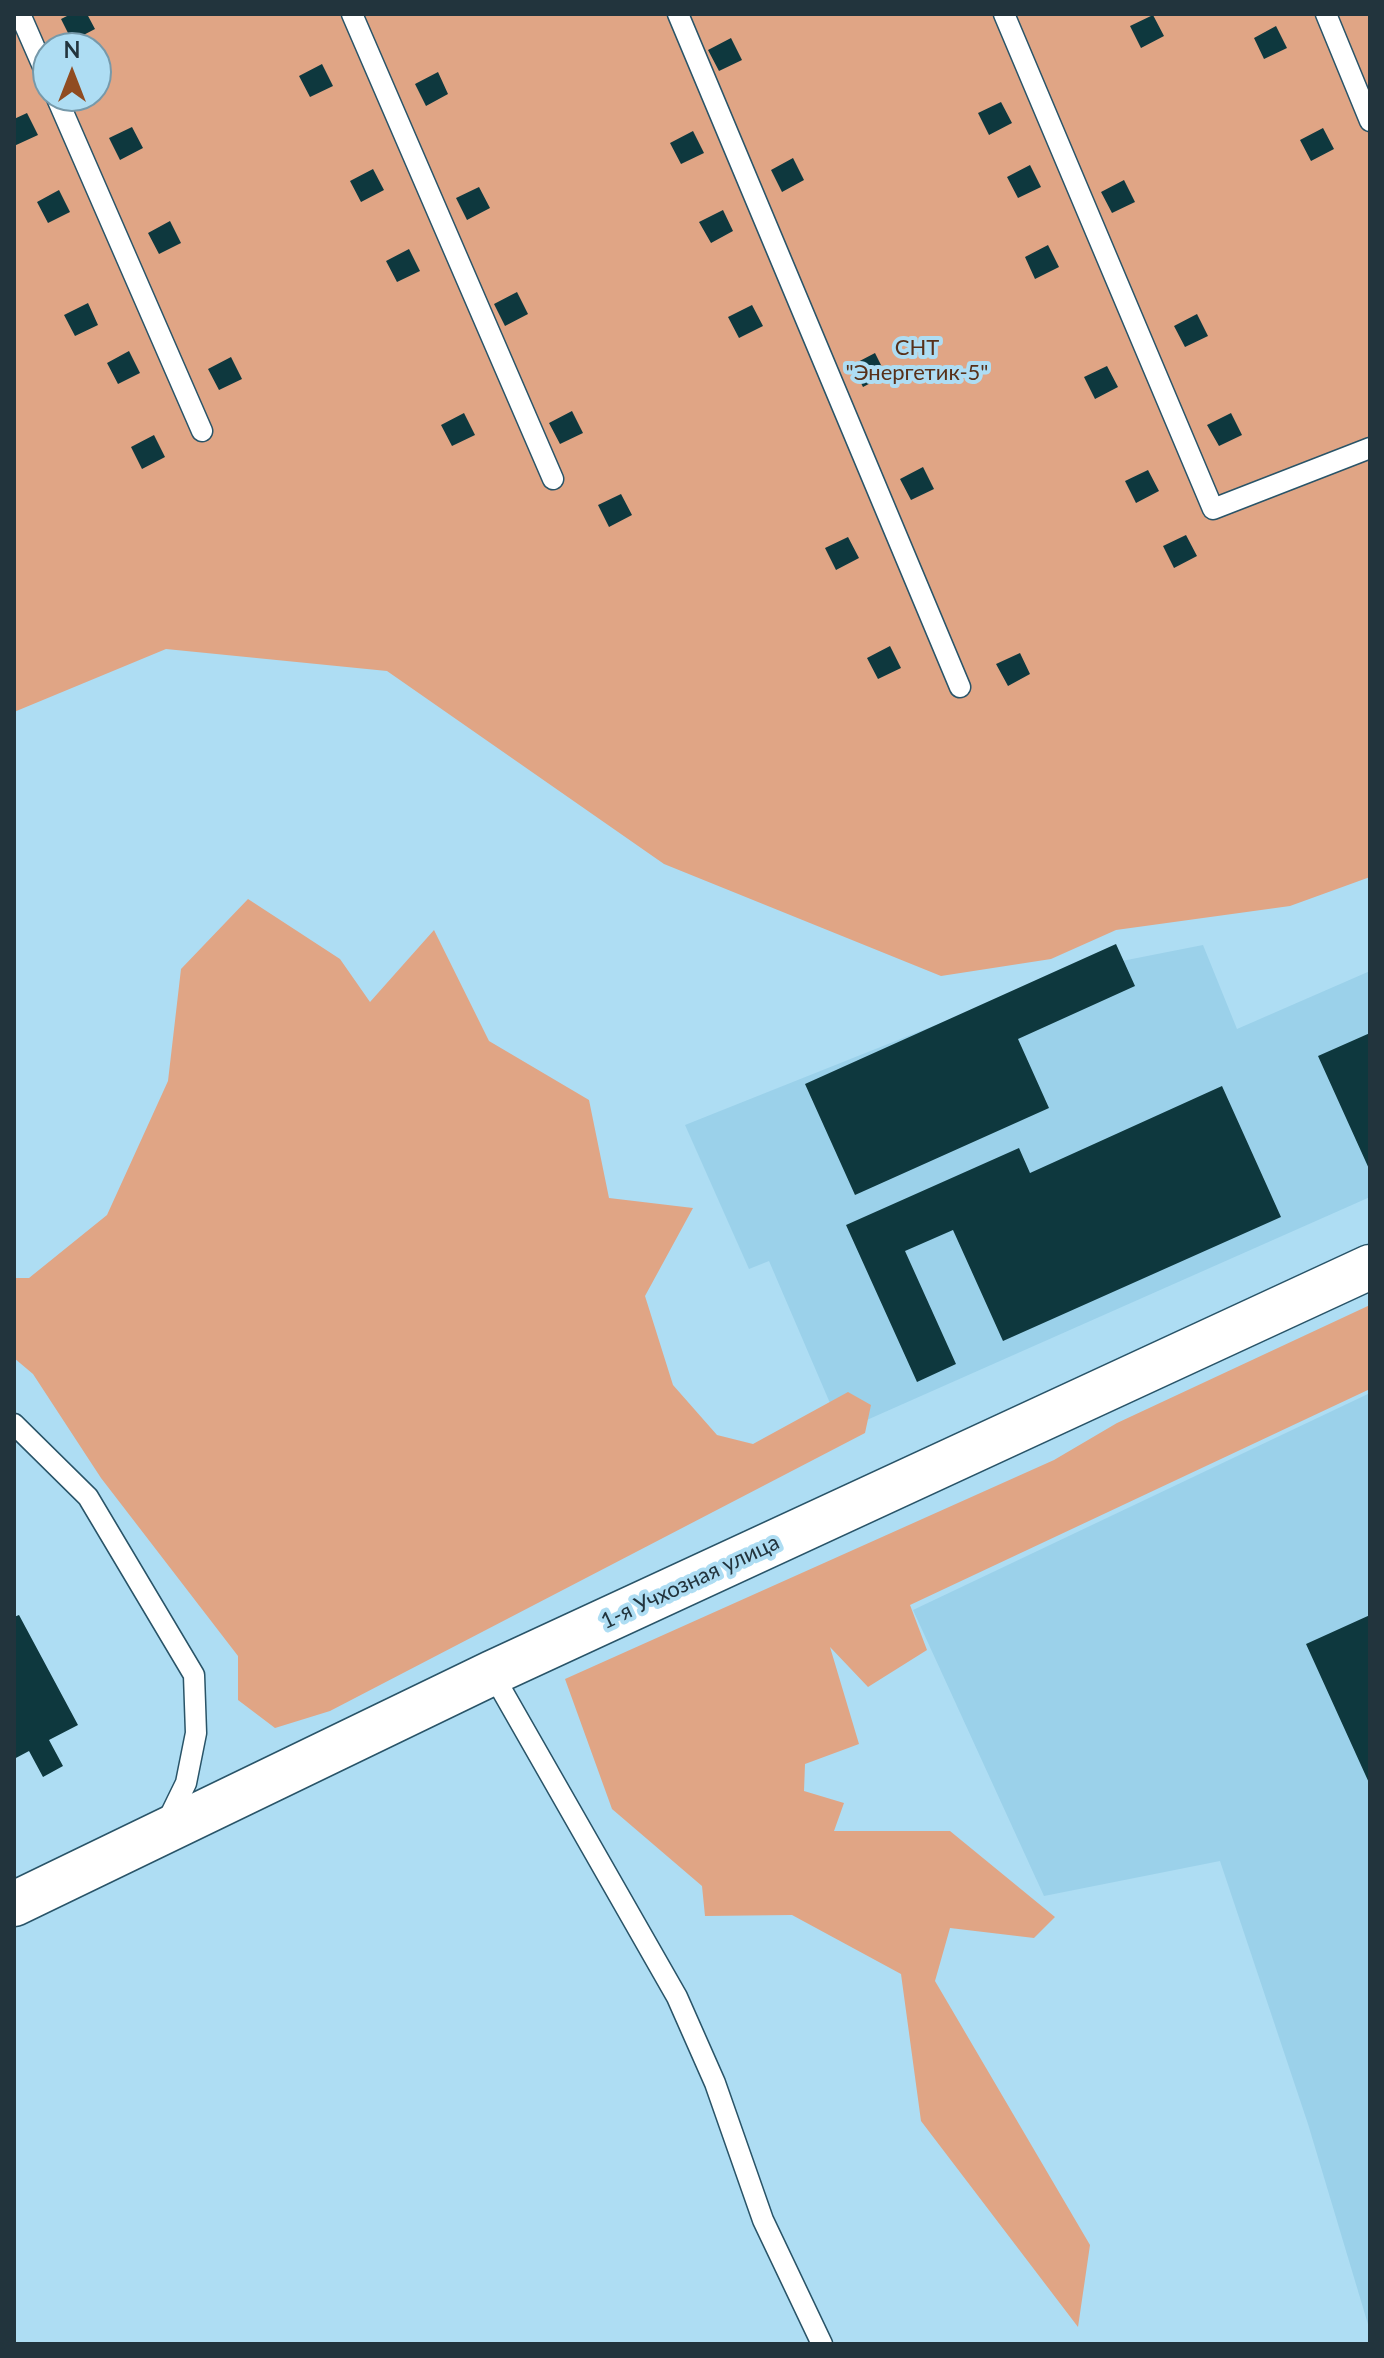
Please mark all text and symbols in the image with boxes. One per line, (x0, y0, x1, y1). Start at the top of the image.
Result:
north arrow (32, 32, 112, 112)
text: N (64, 36, 80, 63)
park label: СНТ "Энергетик-5" (846, 335, 988, 386)
street label: 1-я Учхозная улица (597, 1529, 783, 1635)

